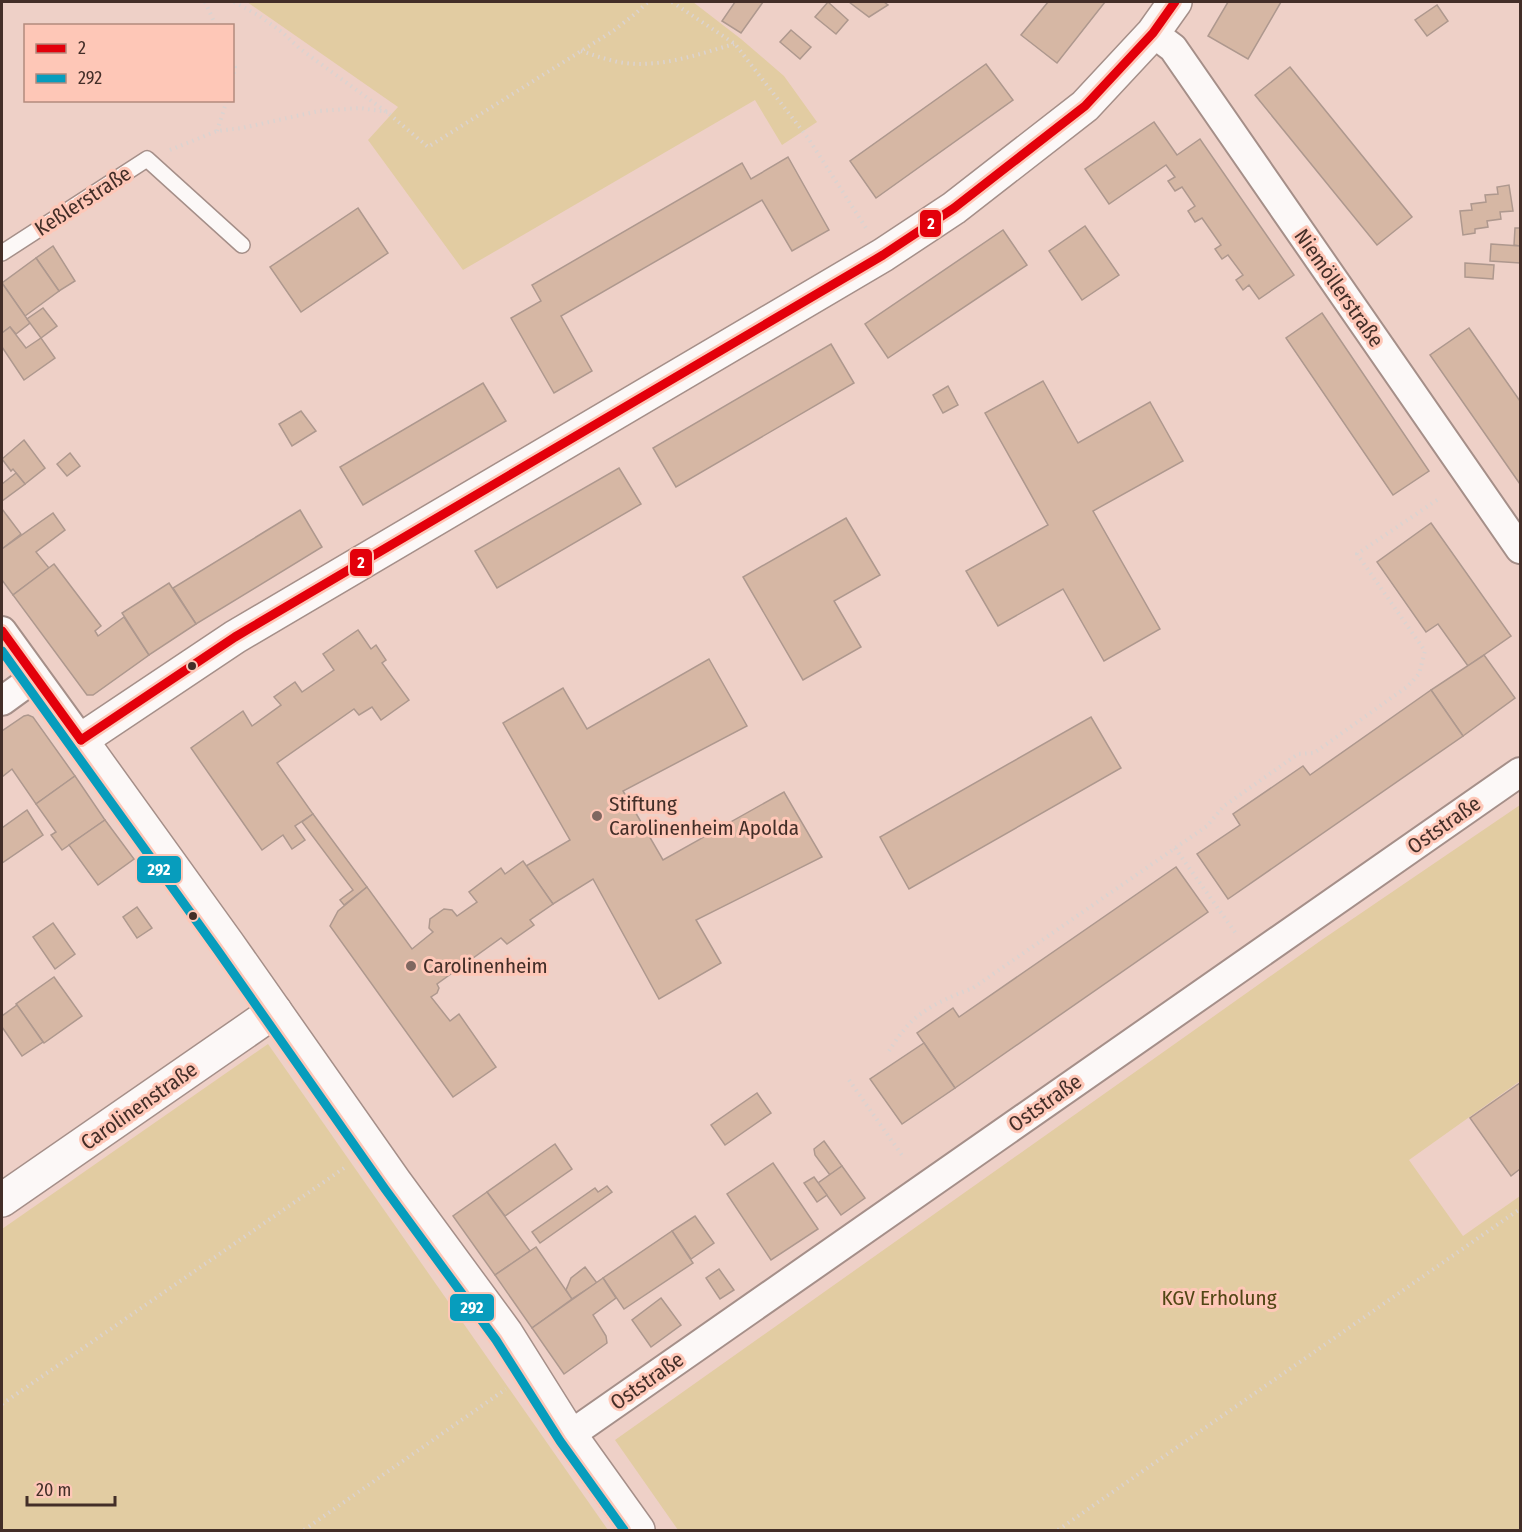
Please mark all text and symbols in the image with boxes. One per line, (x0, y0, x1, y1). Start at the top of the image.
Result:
legend (24, 24, 234, 102)
text: 2 (78, 37, 86, 59)
text: 292 (78, 67, 102, 89)
street label: Keßlerstraße (30, 160, 136, 242)
line badge: 2 (919, 209, 942, 238)
text: 2 (926, 214, 935, 233)
street label: Niemöllerstraße (1289, 224, 1389, 352)
line badge: 2 (349, 548, 373, 577)
text: 2 (356, 553, 365, 572)
unlabelled marker (186, 660, 198, 672)
street label: Oststraße (1402, 790, 1486, 860)
place label: Stiftung Carolinenheim Apolda (609, 791, 799, 841)
marker: Stiftung Carolinenheim Apolda (590, 809, 604, 823)
line badge: 292 (136, 855, 182, 884)
text: 292 (147, 860, 171, 879)
unlabelled marker (187, 910, 199, 922)
place label: Carolinenheim (423, 953, 548, 979)
marker: Carolinenheim (404, 959, 418, 973)
street label: Carolinenstraße (76, 1056, 202, 1156)
street label: Oststraße (1003, 1068, 1087, 1138)
park label: KGV Erholung (1161, 1285, 1277, 1311)
line badge: 292 (449, 1293, 495, 1322)
text: 292 (460, 1298, 484, 1317)
street label: Oststraße (605, 1346, 689, 1416)
scale bar (27, 1469, 116, 1507)
text: 20 m (36, 1479, 71, 1501)

